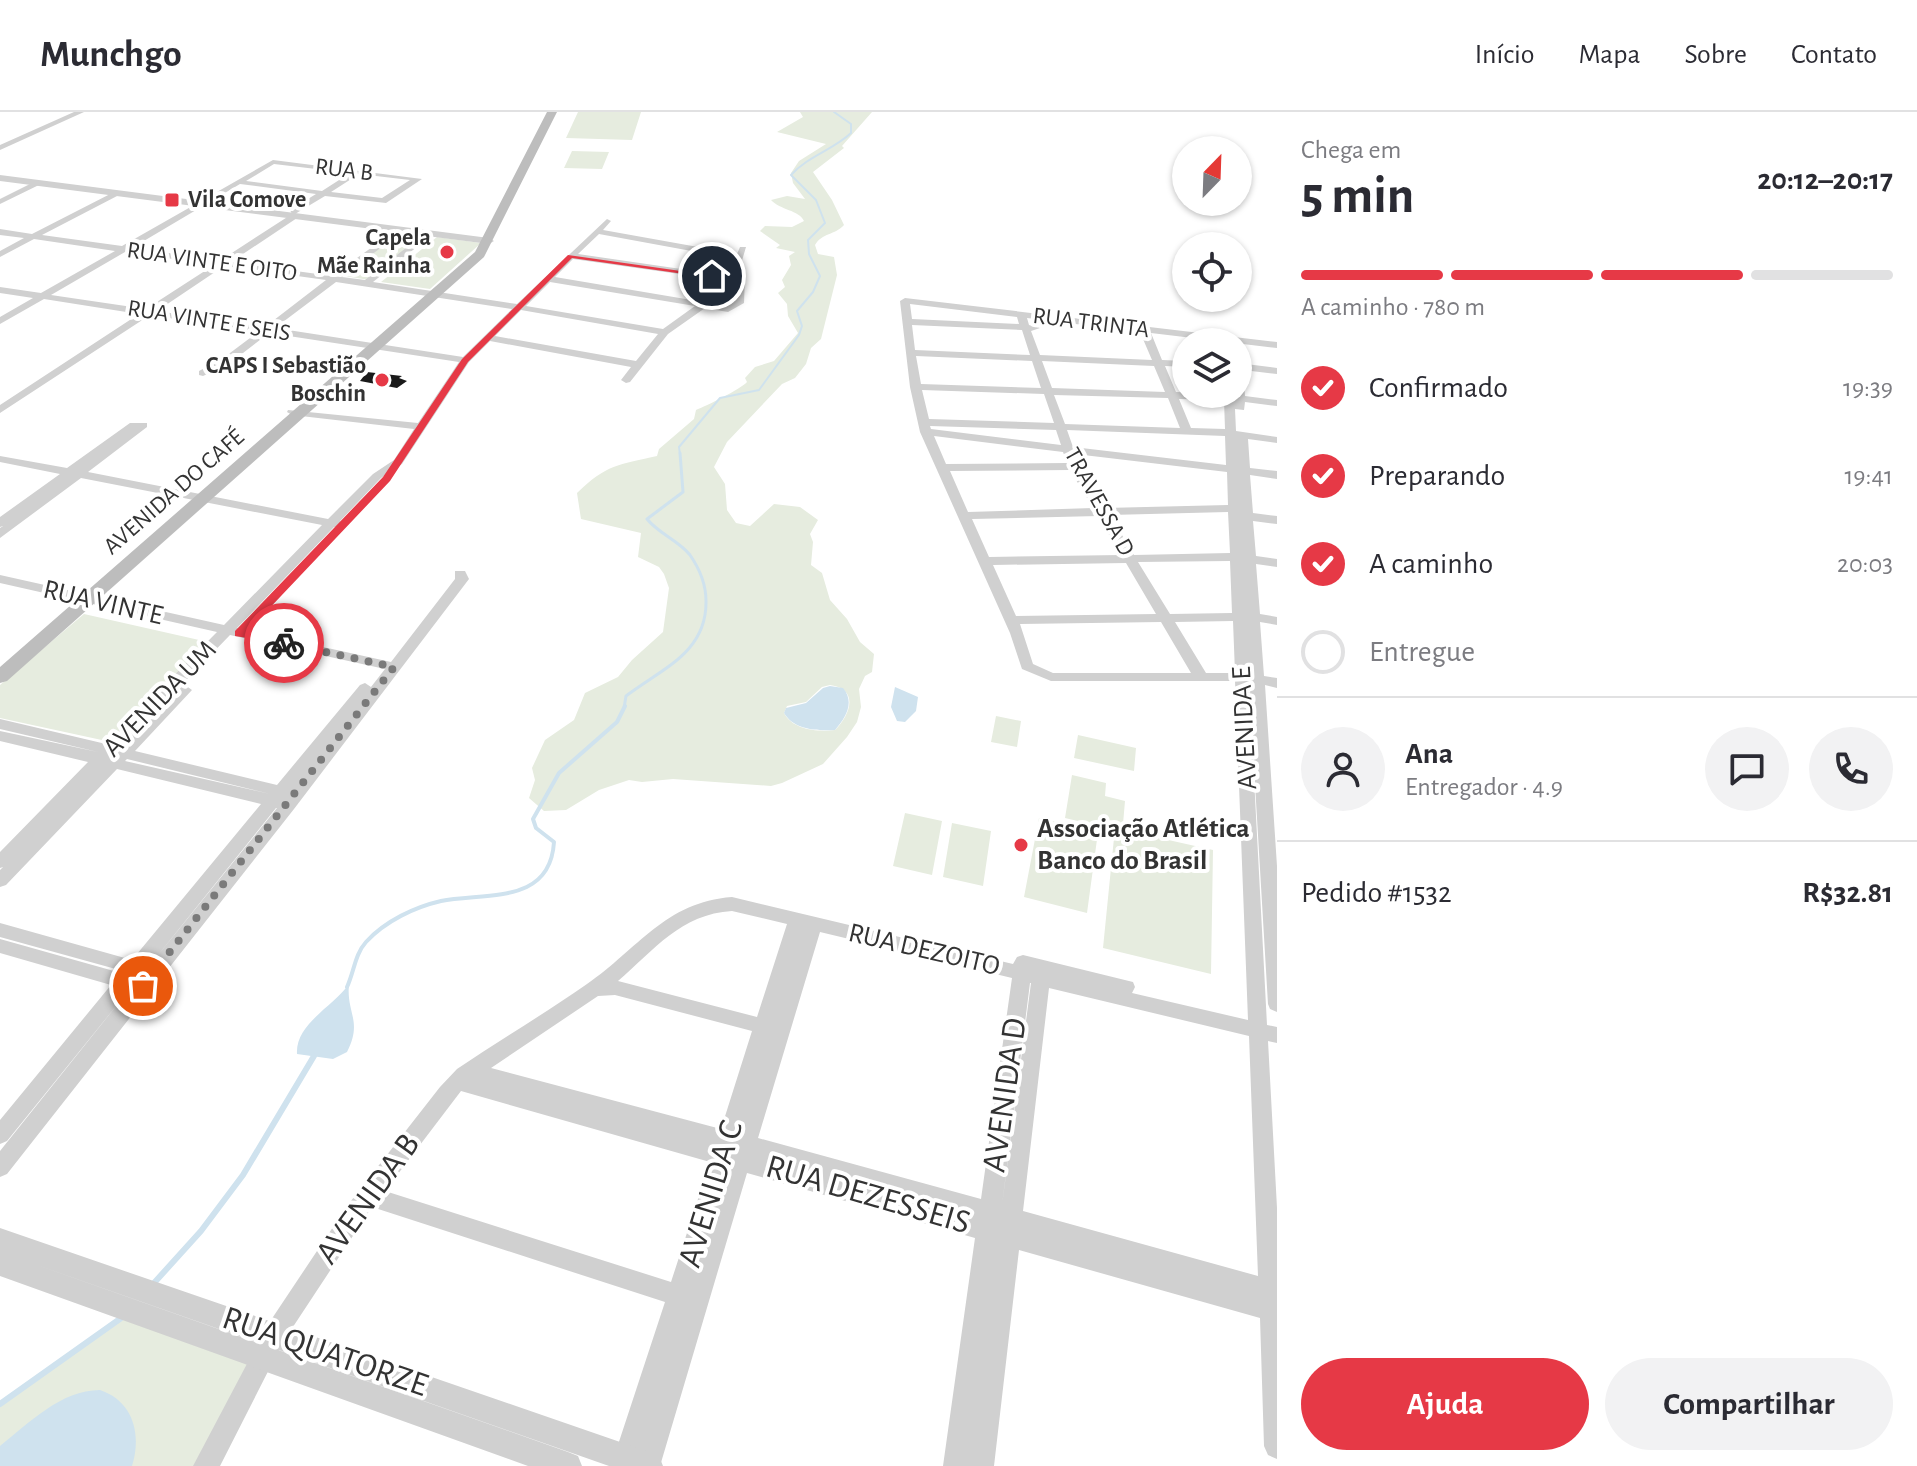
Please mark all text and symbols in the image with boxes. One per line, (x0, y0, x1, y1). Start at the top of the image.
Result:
text: Munchgo (40, 36, 182, 74)
text: Início (1475, 41, 1535, 69)
text: Mapa (1579, 41, 1640, 69)
text: Sobre (1684, 41, 1747, 69)
text: Contato (1791, 41, 1877, 69)
north arrow (1172, 136, 1252, 216)
map controls (1172, 136, 1252, 408)
text: Chega em (1301, 137, 1401, 163)
street label: RUA B (314, 155, 374, 185)
text: 20:12–20:17 (1757, 165, 1893, 195)
text: 5 min (1301, 170, 1414, 222)
place label: Vila Comove (188, 188, 306, 212)
marker: Vila Comove (163, 191, 181, 209)
place label: Capela Mãe Rainha (317, 226, 431, 278)
button: locate (1172, 232, 1252, 312)
street label: RUA VINTE E OITO (125, 238, 299, 286)
pin (678, 242, 746, 310)
marker: Capela Mãe Rainha (438, 243, 456, 261)
icon: home (690, 254, 734, 298)
text: A caminho · 780 m (1301, 294, 1485, 320)
street label: RUA VINTE E SEIS (126, 296, 292, 346)
street label: RUA TRINTA (1031, 304, 1151, 342)
button: layers (1172, 328, 1252, 408)
place label: CAPS I Sebastião Boschin (206, 354, 366, 406)
icon: check (1301, 366, 1345, 410)
marker: CAPS I Sebastião Boschin (373, 371, 391, 389)
text: Confirmado (1369, 373, 1508, 403)
text: 19:39 (1843, 375, 1893, 401)
street label: AVENIDA DO CAFÉ (98, 423, 249, 559)
street label: TRAVESSA D (1060, 444, 1138, 560)
icon: check (1301, 454, 1345, 498)
text: Preparando (1369, 461, 1505, 491)
text: 19:41 (1844, 463, 1893, 489)
icon: check (1301, 542, 1345, 586)
text: A caminho (1369, 549, 1493, 579)
text: 20:03 (1837, 551, 1893, 577)
street label: RUA VINTE (40, 576, 166, 630)
courier (244, 603, 324, 683)
icon: bike (262, 621, 306, 665)
street label: AVENIDA UM (98, 635, 222, 763)
text: Entregue (1369, 637, 1475, 667)
street label: AVENIDA E (1228, 666, 1262, 790)
button: person (1301, 727, 1385, 811)
button: chat (1705, 727, 1789, 811)
button: phone (1809, 727, 1893, 811)
text: Ana (1405, 739, 1453, 769)
text: Entregador · 4.9 (1405, 774, 1563, 800)
place label: Associação Atlética Banco do Brasil (1037, 815, 1250, 875)
marker: Associação Atlética Banco do Brasil (1012, 836, 1030, 854)
text: Pedido #1532 (1301, 878, 1452, 908)
text: R$32.81 (1802, 878, 1893, 908)
street label: RUA DEZOITO (846, 919, 1002, 981)
pin (109, 952, 177, 1020)
icon: bag (121, 964, 165, 1008)
street label: AVENIDA D (977, 1016, 1033, 1174)
street label: AVENIDA C (673, 1117, 749, 1271)
street label: AVENIDA B (310, 1128, 426, 1270)
street label: RUA DEZESSEIS (762, 1150, 974, 1240)
street label: RUA QUATORZE (218, 1301, 432, 1403)
button: Ajuda (1301, 1358, 1589, 1450)
button: Compartilhar (1605, 1358, 1893, 1450)

